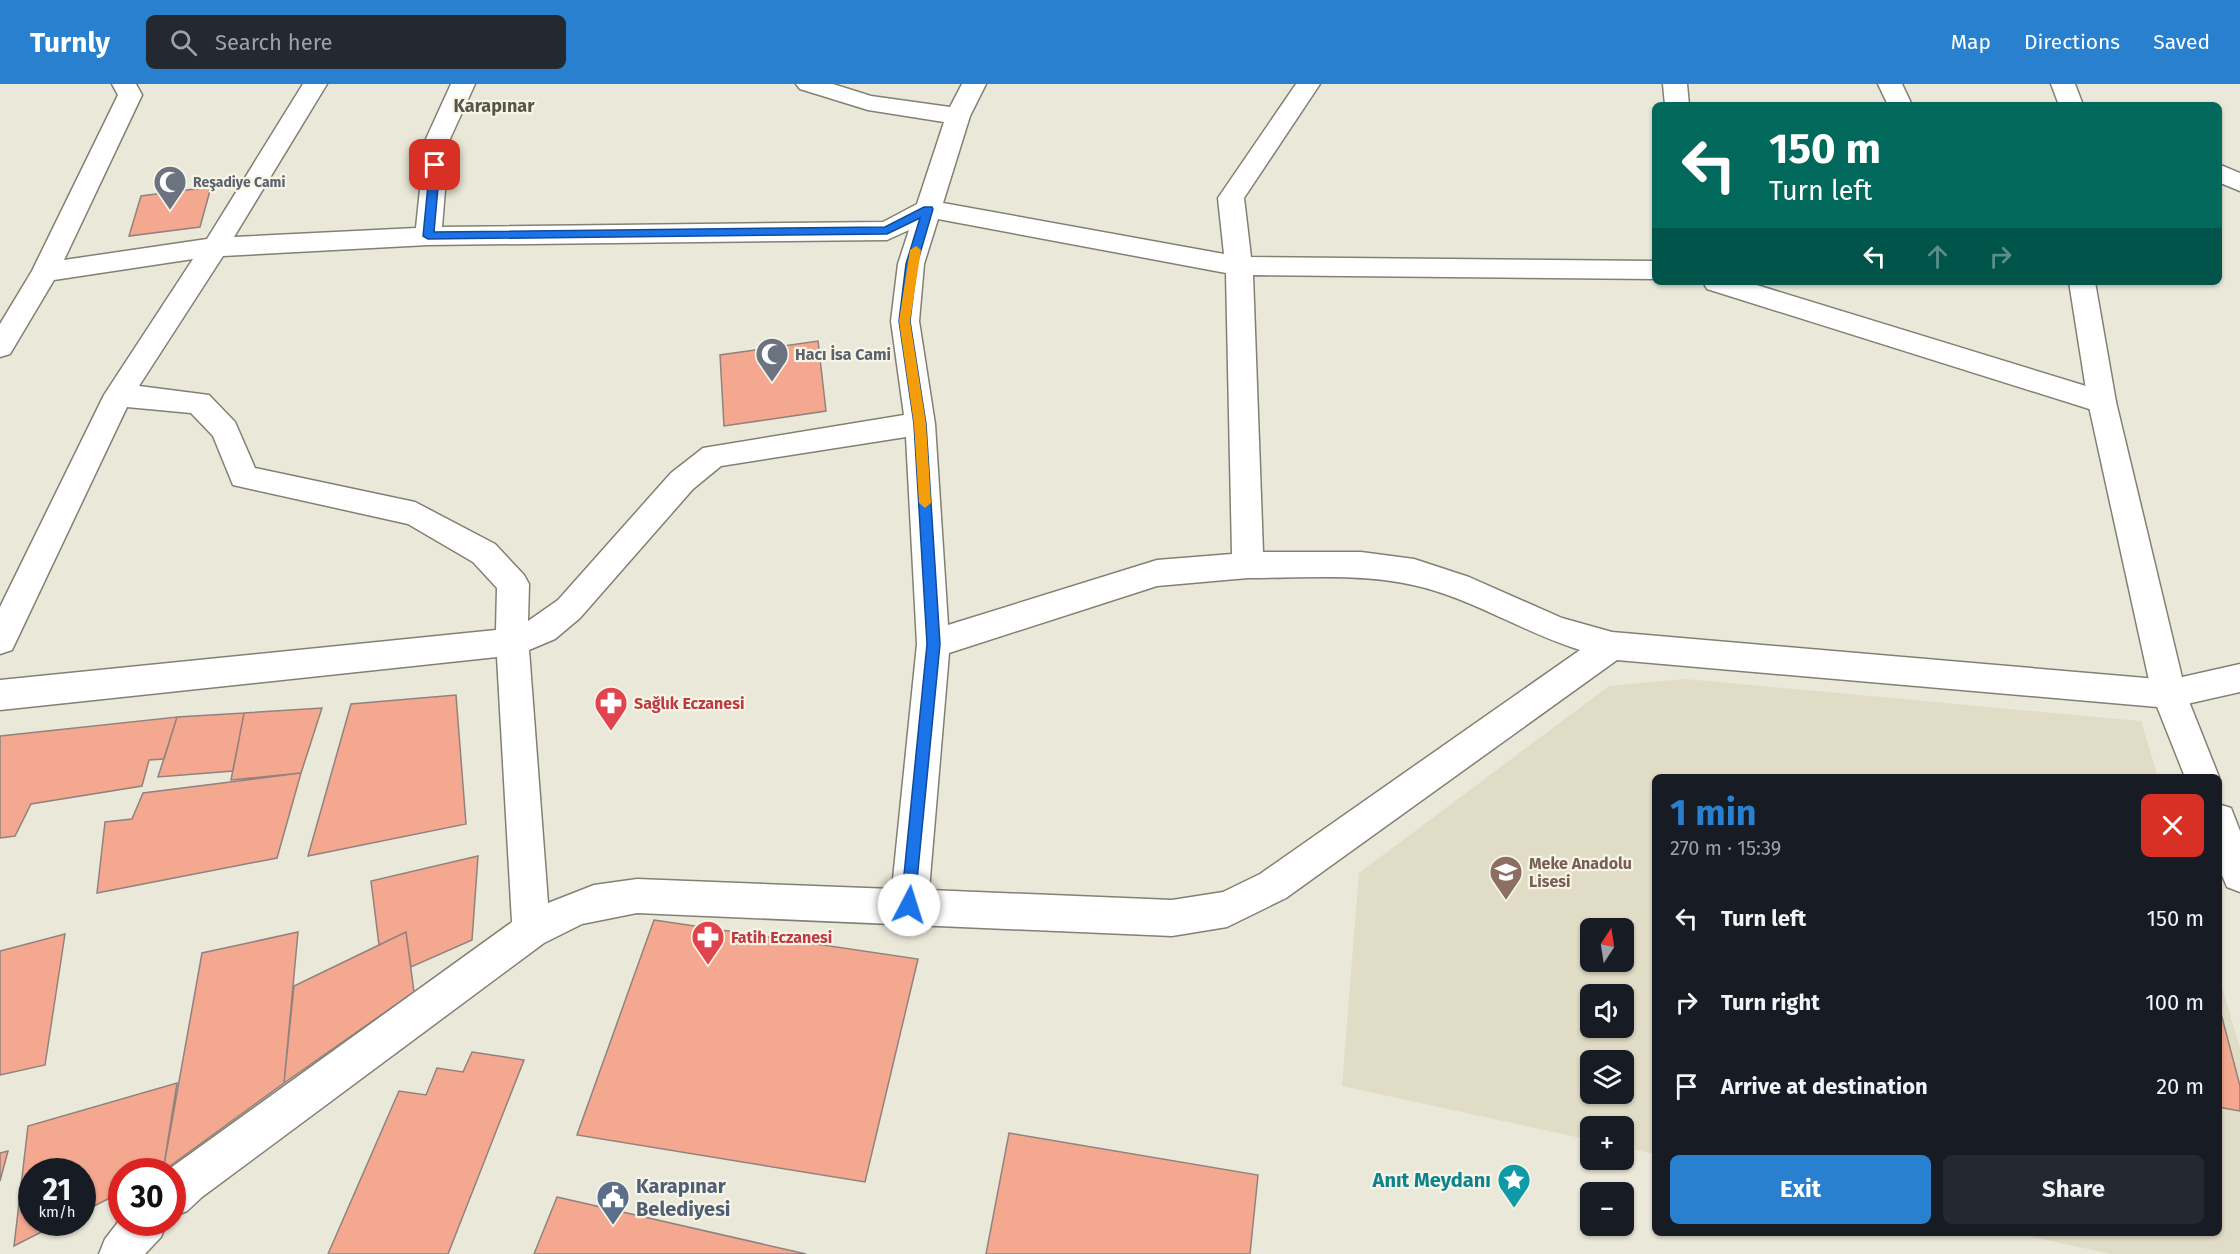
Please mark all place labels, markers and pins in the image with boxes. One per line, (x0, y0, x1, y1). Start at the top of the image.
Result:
pin (409, 139, 460, 190)
mosque icon: Reşadiye Cami (152, 164, 188, 211)
place label: Reşadiye Cami (193, 174, 285, 192)
mosque icon: Hacı İsa Cami (754, 336, 790, 383)
place label: Hacı İsa Cami (795, 345, 891, 364)
pharmacy icon: Sağlık Eczanesi (593, 685, 629, 732)
place label: Sağlık Eczanesi (634, 694, 744, 713)
school or university icon: Meke Anadolu Lisesi (1488, 854, 1524, 901)
place label: Meke Anadolu Lisesi (1529, 854, 1632, 891)
pharmacy icon: Fatih Eczanesi (690, 919, 726, 966)
place label: Fatih Eczanesi (731, 928, 832, 947)
place icon: Anıt Meydanı (1496, 1162, 1532, 1209)
place label: Anıt Meydanı (1372, 1168, 1491, 1192)
place label: Karapınar Belediyesi (636, 1174, 730, 1221)
public building icon: Karapınar Belediyesi (595, 1179, 631, 1226)

